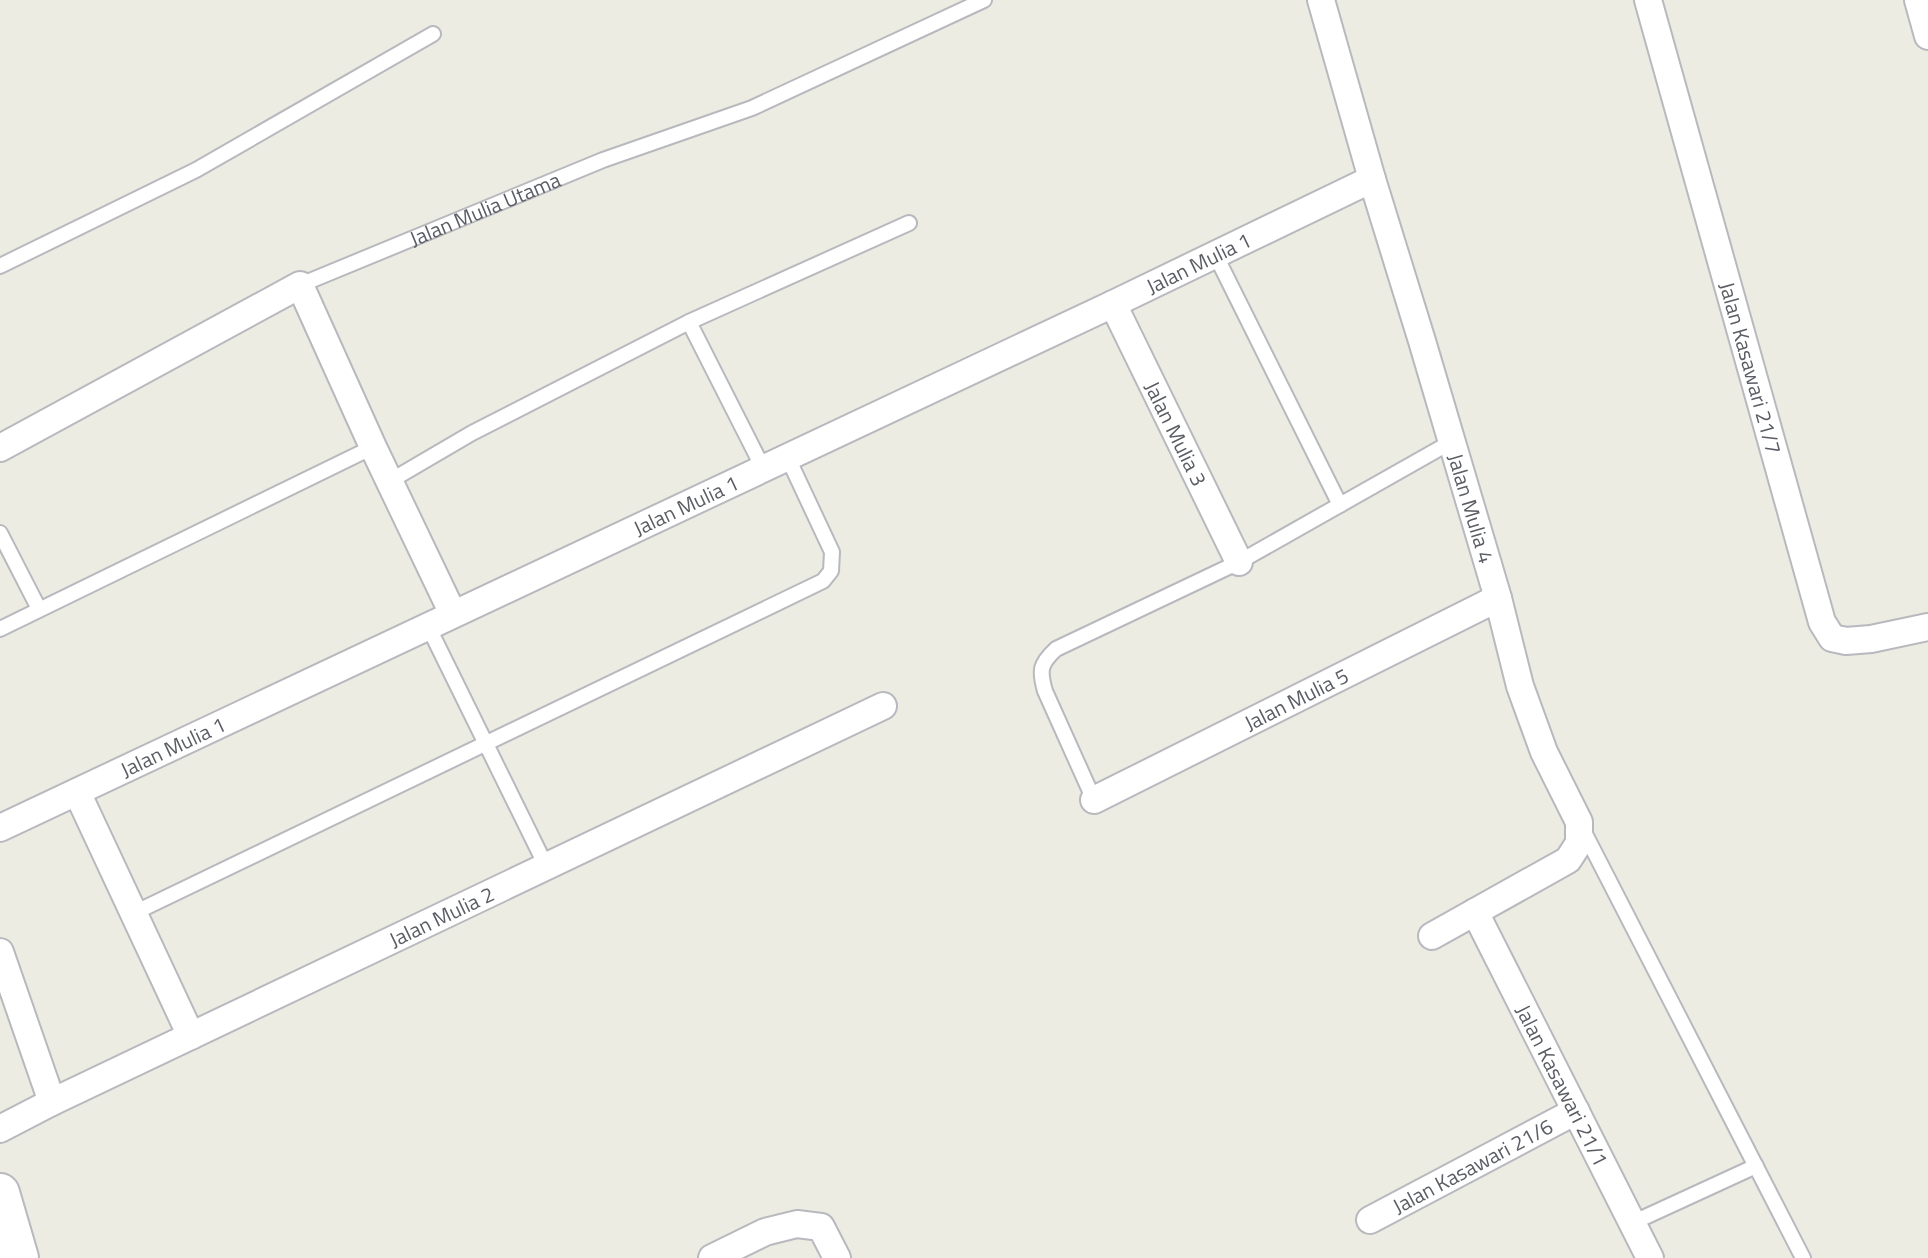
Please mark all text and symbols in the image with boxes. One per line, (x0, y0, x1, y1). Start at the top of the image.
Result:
street label: Jalan Mulia Utama (404, 163, 566, 254)
street label: Jalan Mulia 1 (1141, 224, 1256, 302)
street label: Jalan Kasawari 21/7 (1712, 278, 1790, 458)
street label: Jalan Mulia 3 (1137, 376, 1215, 491)
street label: Jalan Mulia 4 (1440, 449, 1503, 567)
street label: Jalan Mulia 1 (628, 467, 744, 544)
street label: Jalan Mulia 5 (1238, 659, 1354, 739)
street label: Jalan Mulia 1 (115, 708, 231, 785)
street label: Jalan Mulia 2 (384, 878, 499, 955)
street label: Jalan Kasawari 21/1 (1508, 999, 1617, 1172)
street label: Jalan Kasawari 21/6 (1387, 1110, 1559, 1221)

